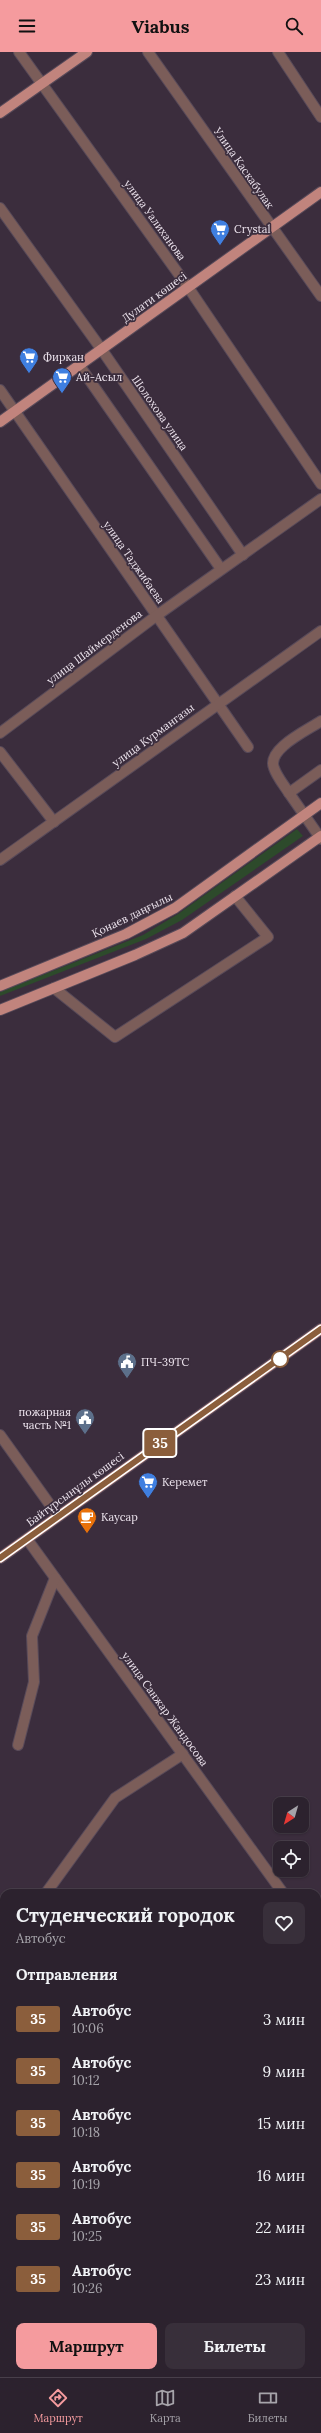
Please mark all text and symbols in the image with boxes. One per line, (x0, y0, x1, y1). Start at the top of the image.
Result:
icon: menu (16, 15, 38, 37)
text: Viabus (132, 15, 189, 38)
icon: search (283, 15, 305, 37)
street label: Улица Каскабулак (210, 124, 277, 211)
street label: улица Уалиханова (121, 177, 189, 263)
supermarket icon: Crystal (209, 218, 231, 246)
place label: Crystal (234, 222, 270, 236)
street label: Дулати көшесі (119, 269, 189, 325)
supermarket icon: Фиркан (18, 346, 40, 374)
place label: Фиркан (43, 350, 84, 364)
supermarket icon: Ай-Асыл (51, 366, 73, 394)
place label: Ай-Асыл (75, 370, 123, 384)
street label: Шолохова улица (129, 373, 191, 453)
street label: улица Таджибаева (100, 518, 168, 606)
street label: улица Шаймерденова (44, 606, 145, 687)
street label: улица Курмангазы (109, 700, 197, 770)
street label: Қонаев даңғылы (89, 889, 175, 941)
unlabelled marker (271, 1350, 289, 1368)
public building icon: ПЧ-39ТС (116, 1351, 138, 1379)
place label: ПЧ-39ТС (141, 1355, 190, 1369)
place label: пожарная часть №1 (19, 1405, 71, 1432)
public building icon: пожарная часть №1 (74, 1407, 96, 1435)
line badge: 35 (142, 1430, 178, 1456)
text: 35 (152, 1434, 168, 1452)
street label: Байтұрсынұлы көшесі (23, 1449, 127, 1529)
supermarket icon: Керемет (137, 1471, 159, 1499)
place label: Керемет (162, 1475, 208, 1489)
cafe icon: Каусар (76, 1506, 98, 1534)
place label: Каусар (101, 1510, 138, 1524)
street label: улица Санжар Жандосова (119, 1649, 211, 1769)
north arrow (273, 1797, 309, 1833)
map controls (273, 1797, 309, 1877)
button: locate (273, 1841, 309, 1877)
button: heart (263, 1902, 305, 1944)
text: Студенческий городок (16, 1903, 235, 1927)
text: Автобус (16, 1930, 66, 1947)
text: Отправления (16, 1965, 118, 1984)
text: Автобус (72, 2001, 131, 2020)
text: 35 (30, 2010, 46, 2028)
text: 3 мин (263, 2010, 305, 2029)
text: 10:06 (72, 2020, 104, 2037)
text: Автобус (72, 2053, 131, 2072)
text: 35 (30, 2062, 46, 2080)
text: 9 мин (263, 2062, 305, 2081)
text: 10:12 (72, 2072, 100, 2089)
text: Автобус (72, 2105, 131, 2124)
text: 35 (30, 2114, 46, 2132)
text: 15 мин (258, 2114, 305, 2133)
text: 10:18 (72, 2124, 100, 2141)
text: Автобус (72, 2157, 131, 2176)
text: 35 (30, 2166, 46, 2184)
text: 16 мин (257, 2166, 305, 2185)
text: 10:19 (72, 2176, 100, 2193)
text: Автобус (72, 2209, 131, 2228)
text: 35 (30, 2218, 46, 2236)
text: 22 мин (255, 2218, 305, 2237)
text: 10:25 (72, 2228, 102, 2245)
text: Автобус (72, 2261, 131, 2280)
text: 35 (30, 2270, 46, 2288)
text: 23 мин (255, 2270, 305, 2289)
text: 10:26 (72, 2280, 103, 2297)
button: Маршрут (16, 2323, 157, 2369)
button: Билеты (165, 2323, 305, 2369)
tab: Маршрут (34, 2387, 83, 2425)
tab: Карта (150, 2387, 181, 2425)
tab: Билеты (248, 2387, 287, 2425)

